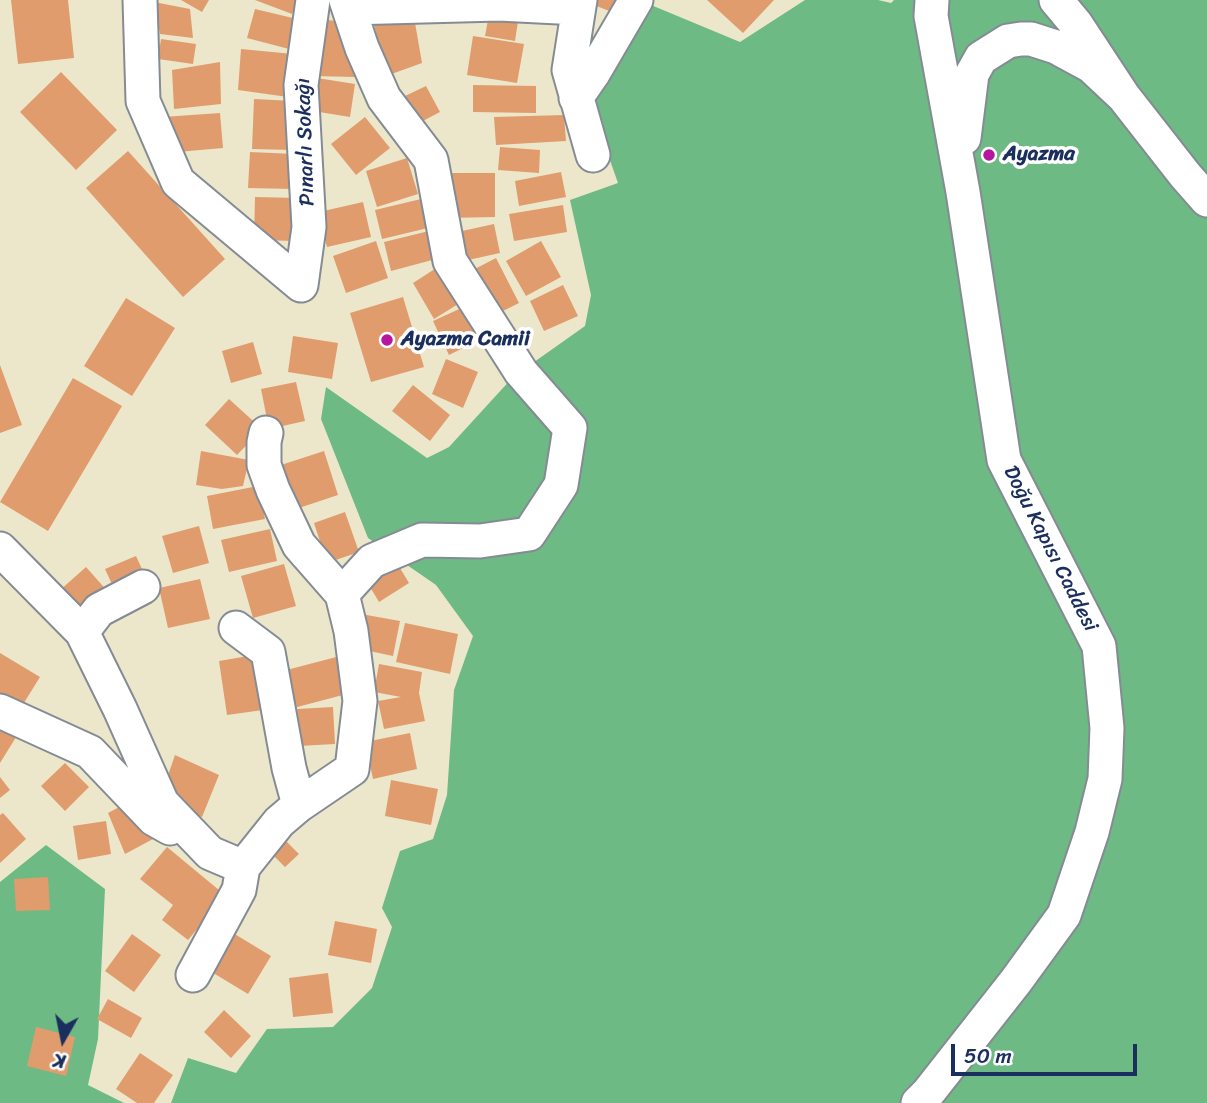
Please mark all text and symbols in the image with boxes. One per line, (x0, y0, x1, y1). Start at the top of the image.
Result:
street label: Pınarlı Sokağı (291, 77, 321, 207)
place label: Ayazma (1003, 142, 1075, 168)
marker: Ayazma (981, 147, 997, 163)
place label: Ayazma Camii (401, 327, 530, 353)
marker: Ayazma Camii (379, 332, 395, 348)
street label: Doğu Kapısı Caddesi (997, 462, 1103, 636)
north arrow (28, 1005, 98, 1075)
scale bar (955, 1030, 1140, 1074)
text: 50 m (964, 1037, 1012, 1075)
text: K (51, 1044, 68, 1078)

